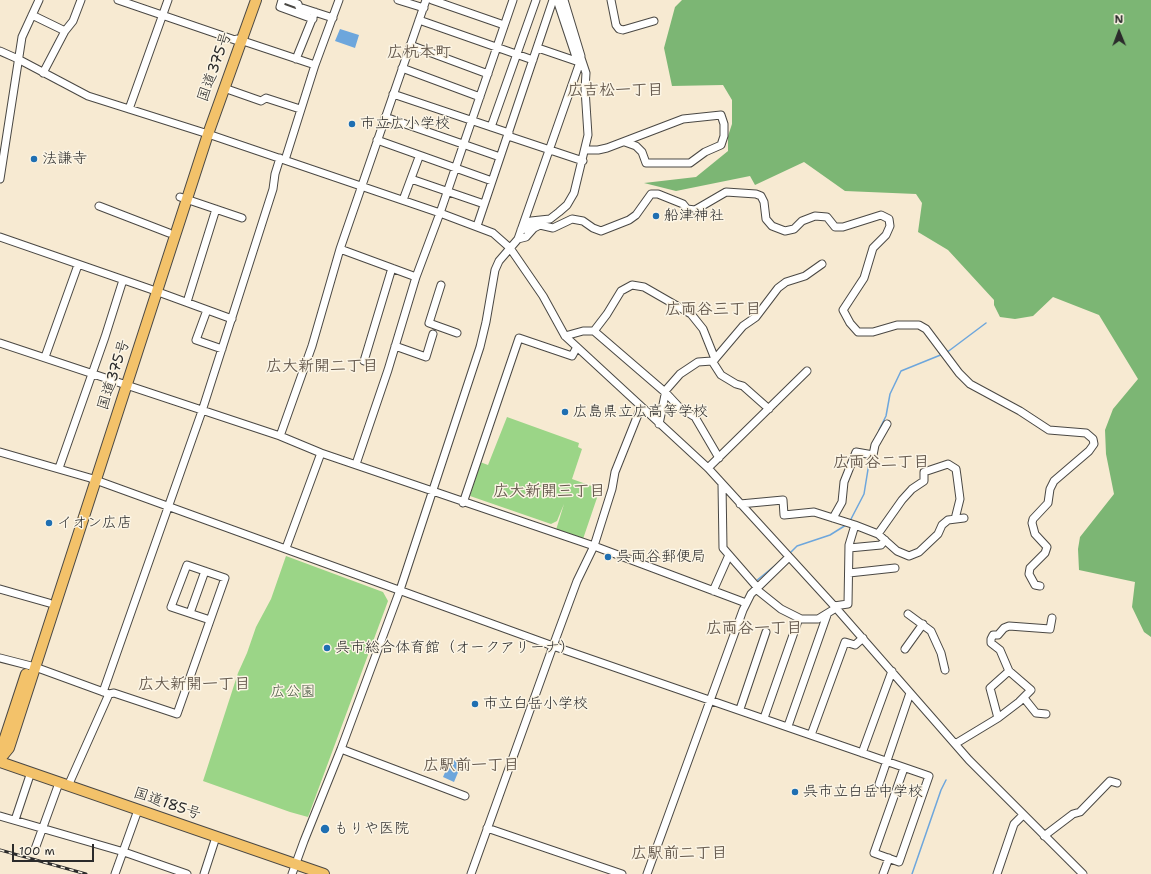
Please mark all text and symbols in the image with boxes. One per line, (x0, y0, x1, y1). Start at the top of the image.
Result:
north arrow (1099, 12, 1139, 52)
text: N (1114, 12, 1123, 27)
street label: 国道375号 (194, 29, 236, 105)
district label: 広杭本町 (387, 43, 451, 63)
district label: 広吉松一丁目 (567, 81, 663, 101)
place label: 市立広小学校 (360, 115, 450, 133)
marker: 市立広小学校 (347, 119, 357, 129)
place label: 法謙寺 (42, 150, 87, 168)
marker: 法謙寺 (29, 154, 39, 164)
place label: 船津神社 (664, 207, 724, 225)
marker: 船津神社 (651, 211, 661, 221)
district label: 広両谷三丁目 (665, 300, 761, 320)
street label: 国道375号 (94, 337, 134, 413)
district label: 広大新開二丁目 (266, 357, 378, 377)
place label: 広島県立広高等学校 (573, 403, 708, 421)
marker: 広島県立広高等学校 (560, 407, 570, 417)
district label: 広両谷二丁目 (833, 453, 929, 473)
district label: 広大新開三丁目 (493, 482, 605, 502)
place label: イオン広店 (57, 514, 132, 532)
marker: イオン広店 (44, 518, 54, 528)
place label: 呉両谷郵便局 (616, 548, 706, 566)
marker: 呉両谷郵便局 (603, 552, 613, 562)
district label: 広両谷一丁目 (706, 619, 802, 639)
place label: 呉市総合体育館（オークアリーナ） (335, 639, 575, 657)
marker: 呉市総合体育館（オークアリーナ） (322, 643, 332, 653)
district label: 広大新開一丁目 (138, 675, 250, 695)
park label: 広公園 (271, 683, 315, 701)
place label: 市立白岳小学校 (483, 695, 588, 713)
marker: 市立白岳小学校 (470, 699, 480, 709)
district label: 広駅前一丁目 (423, 756, 519, 776)
place label: 呉市立白岳中学校 (803, 783, 923, 801)
street label: 国道185号 (131, 784, 203, 824)
marker: 呉市立白岳中学校 (790, 787, 800, 797)
place label: もりや医院 (334, 820, 409, 838)
marker: もりや医院 (319, 823, 331, 835)
scale bar (14, 836, 96, 862)
text: 100 m (19, 843, 55, 859)
district label: 広駅前二丁目 (631, 844, 727, 864)

